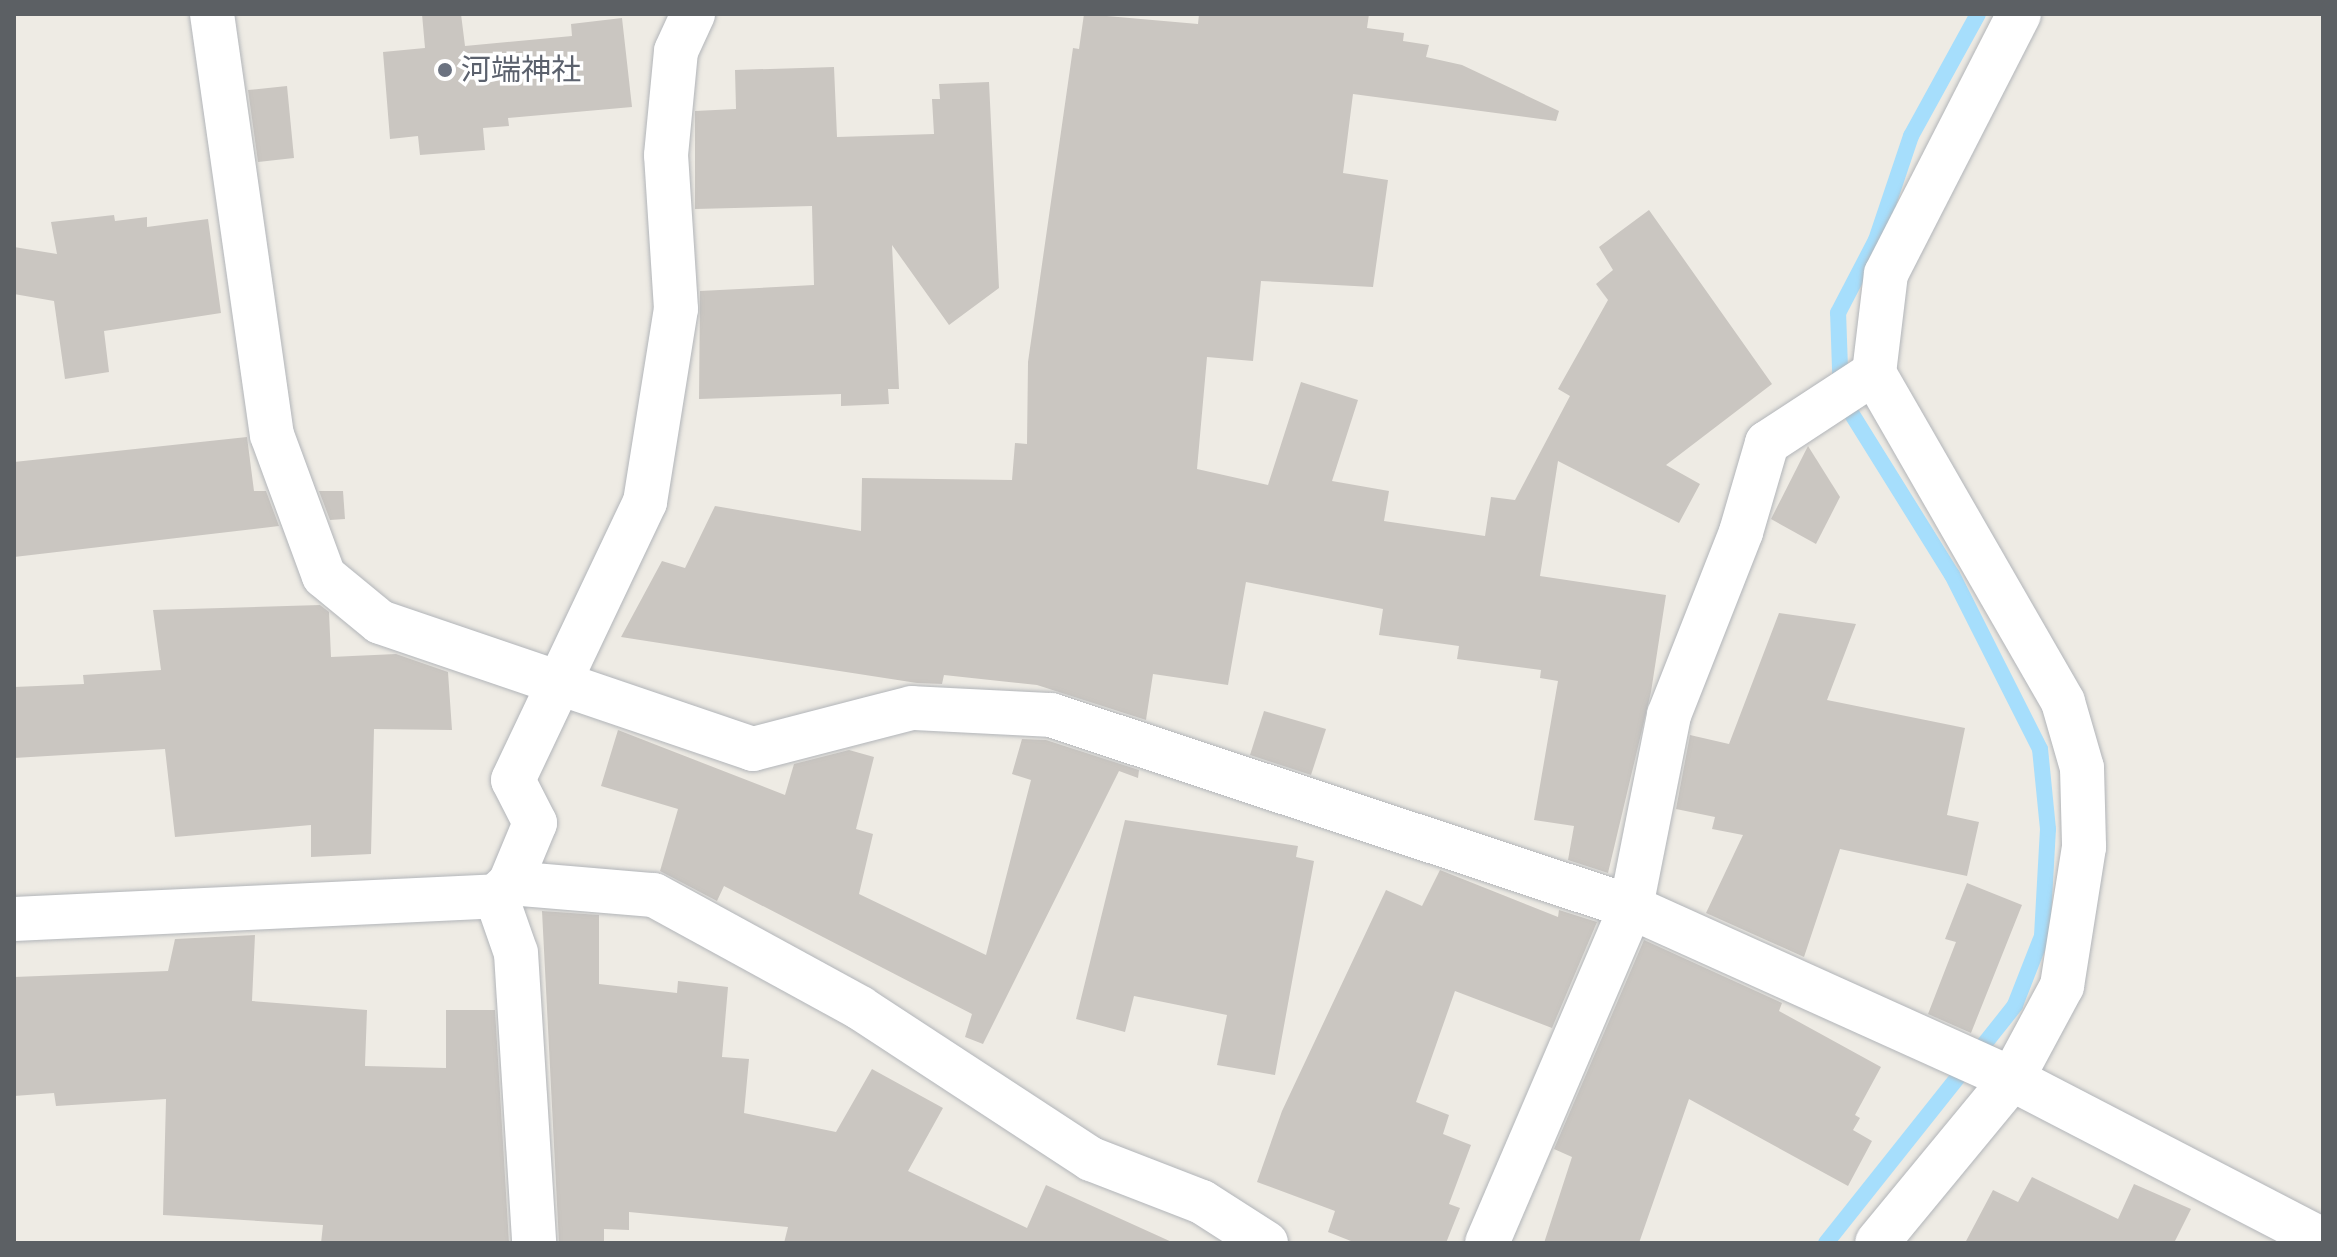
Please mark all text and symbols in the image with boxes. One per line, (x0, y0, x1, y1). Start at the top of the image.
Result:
place label: 河端神社 (461, 52, 581, 88)
marker: 河端神社 (436, 61, 454, 79)

